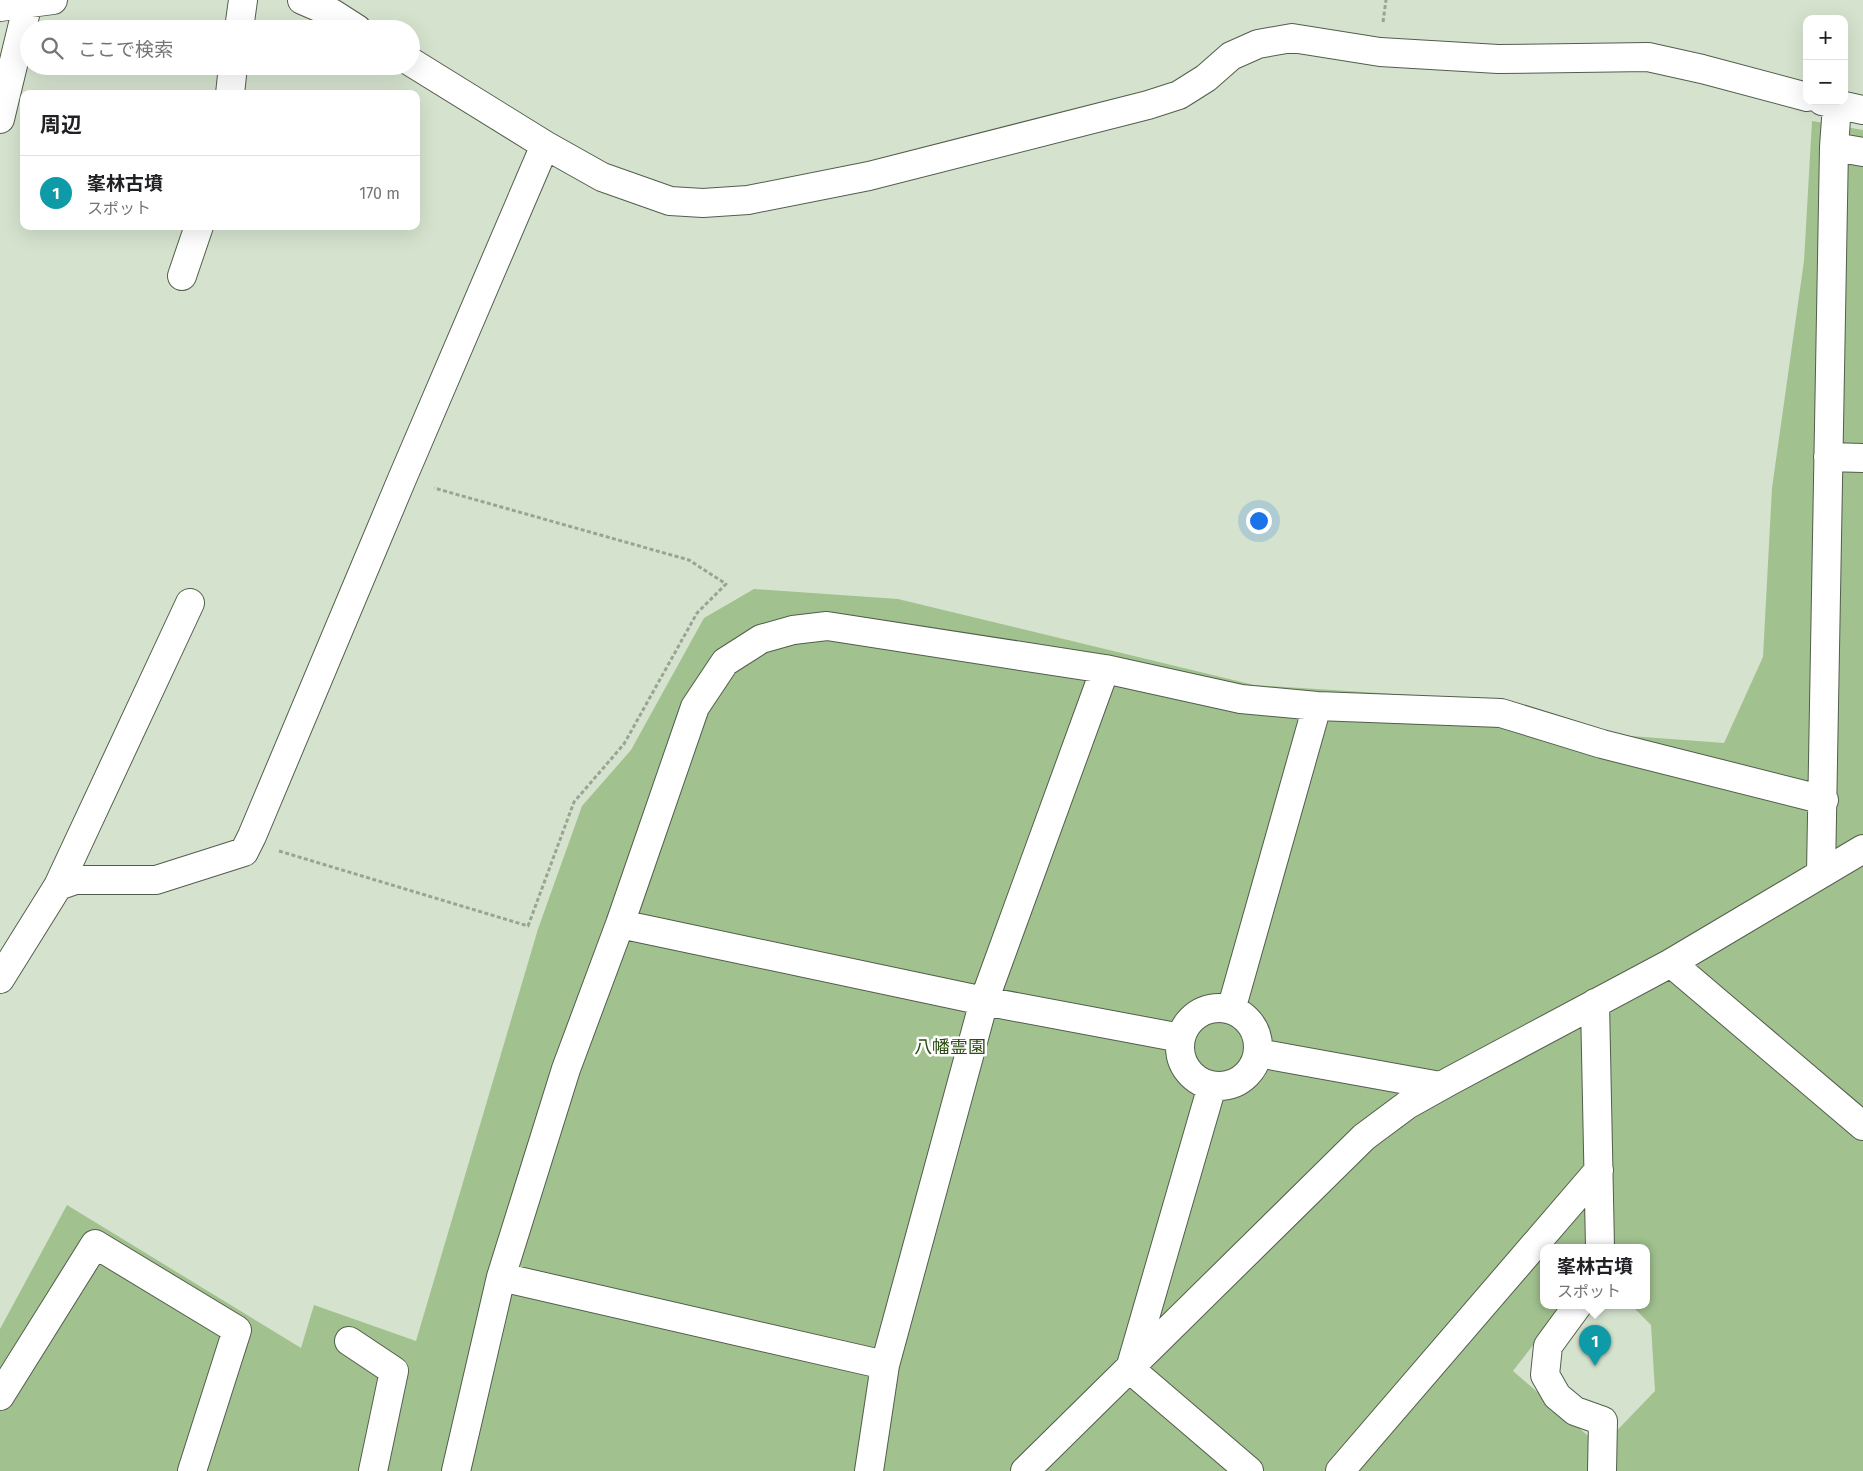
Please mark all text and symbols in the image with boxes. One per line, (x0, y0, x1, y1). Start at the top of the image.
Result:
map controls (1803, 15, 1848, 105)
button: + (1803, 15, 1848, 60)
search box (20, 20, 420, 75)
icon: search (38, 34, 66, 62)
text: ここで検索 (78, 38, 173, 61)
button: − (1803, 60, 1848, 105)
text: 周辺 (40, 112, 82, 138)
text: 峯林古墳 (87, 172, 163, 195)
text: 1 (52, 184, 60, 203)
text: 170 m (359, 184, 400, 203)
text: スポット (87, 199, 151, 218)
your location (1246, 508, 1272, 534)
park label: 八幡霊園 (914, 1036, 986, 1058)
popup (1540, 1244, 1650, 1309)
text: 峯林古墳 (1557, 1255, 1633, 1278)
text: スポット (1557, 1282, 1621, 1301)
pin: 1 (1579, 1325, 1611, 1366)

